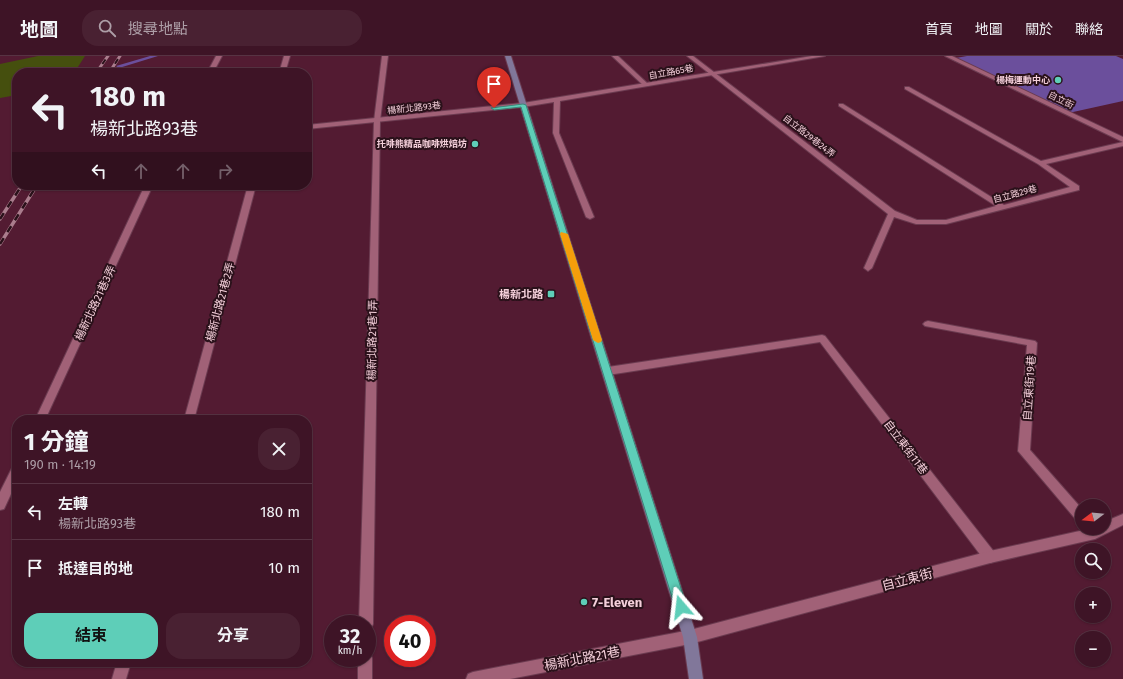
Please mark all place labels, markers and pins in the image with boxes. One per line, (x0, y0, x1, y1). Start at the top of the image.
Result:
pin (477, 67, 511, 108)
place label: 楊梅運動中心 (996, 75, 1050, 85)
marker: 楊梅運動中心 (1053, 75, 1063, 85)
place label: 托啡熊精品咖啡烘焙坊 (377, 138, 467, 149)
marker: 托啡熊精品咖啡烘焙坊 (470, 139, 480, 149)
place label: 楊新北路 (499, 288, 544, 301)
marker: 楊新北路 (546, 289, 556, 299)
place label: 7-Eleven (592, 595, 642, 610)
marker: 7-Eleven (579, 597, 589, 607)

